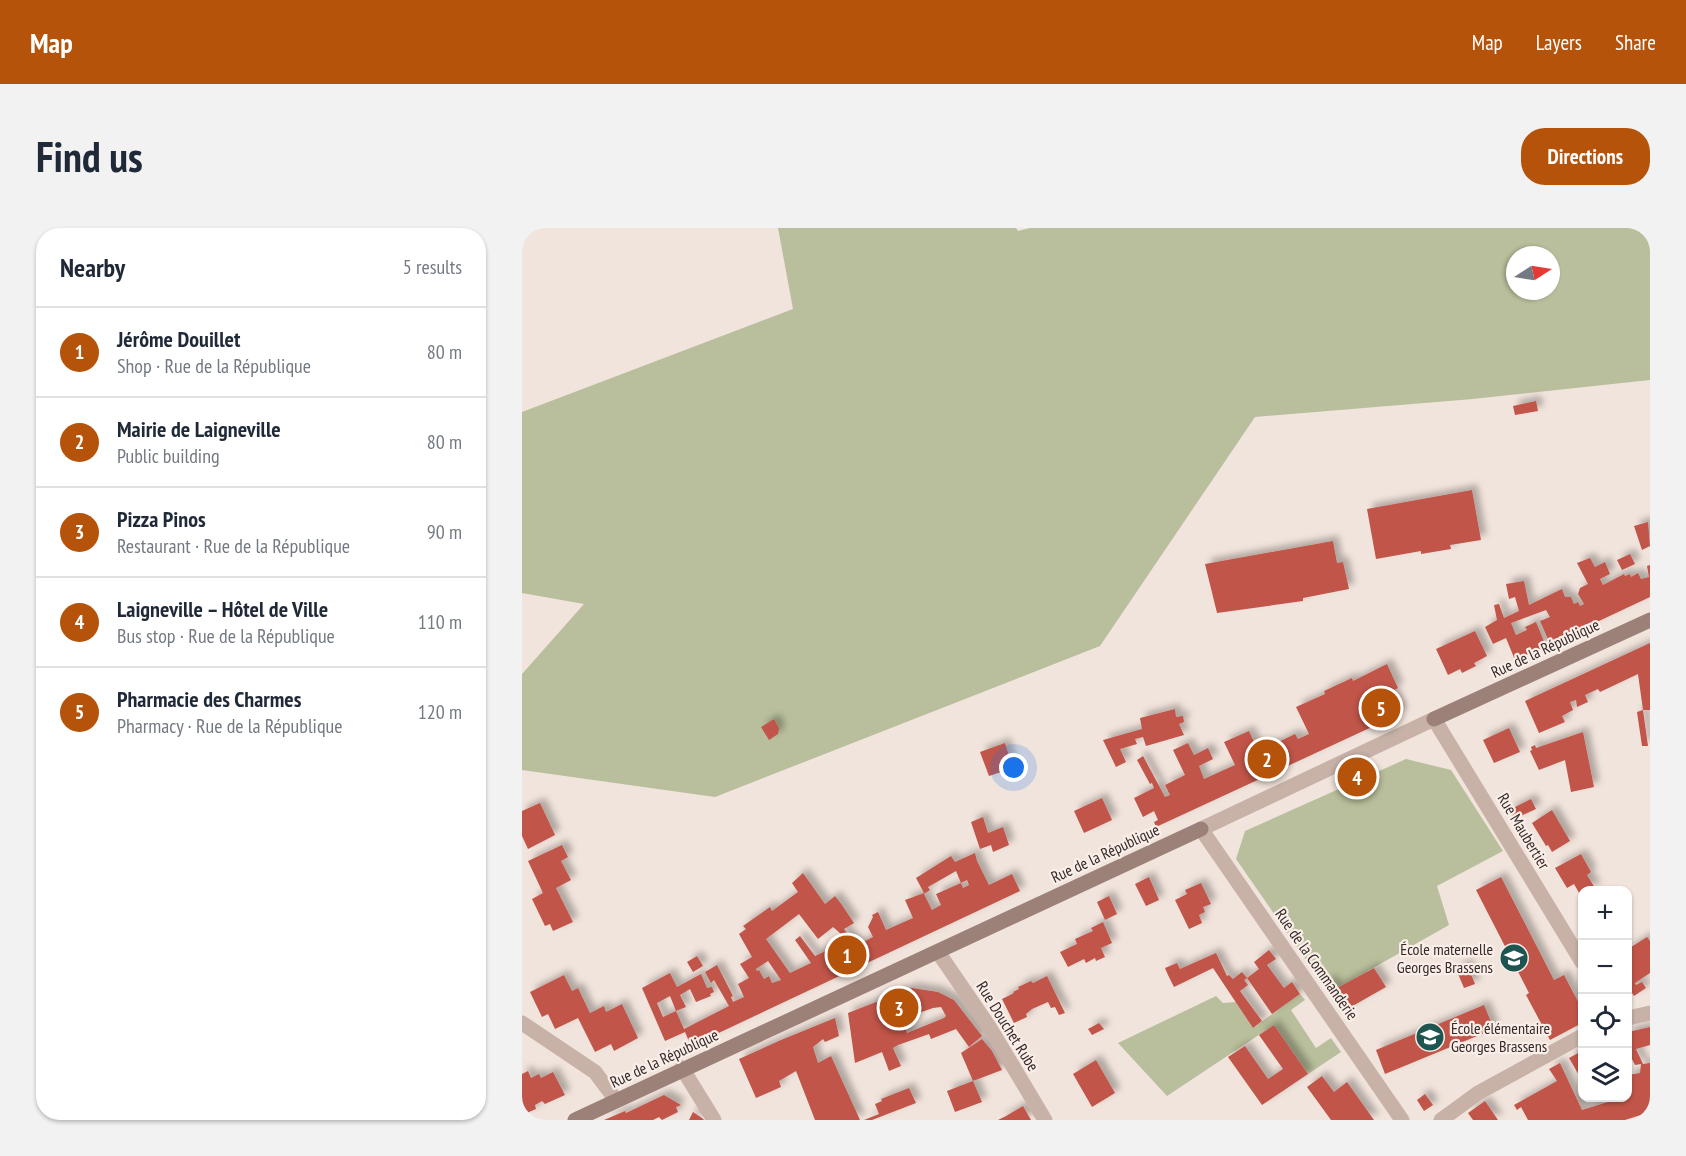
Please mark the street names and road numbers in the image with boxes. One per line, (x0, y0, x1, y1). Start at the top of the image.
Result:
street label: Rue de la République (1488, 614, 1602, 682)
street label: Rue Maubertier (1493, 789, 1555, 873)
street label: Rue de la République (1048, 819, 1162, 887)
street label: Rue de la Commanderie (1271, 905, 1363, 1023)
street label: Rue Douchet Rube (972, 977, 1044, 1075)
street label: Rue de la République (607, 1024, 721, 1092)

